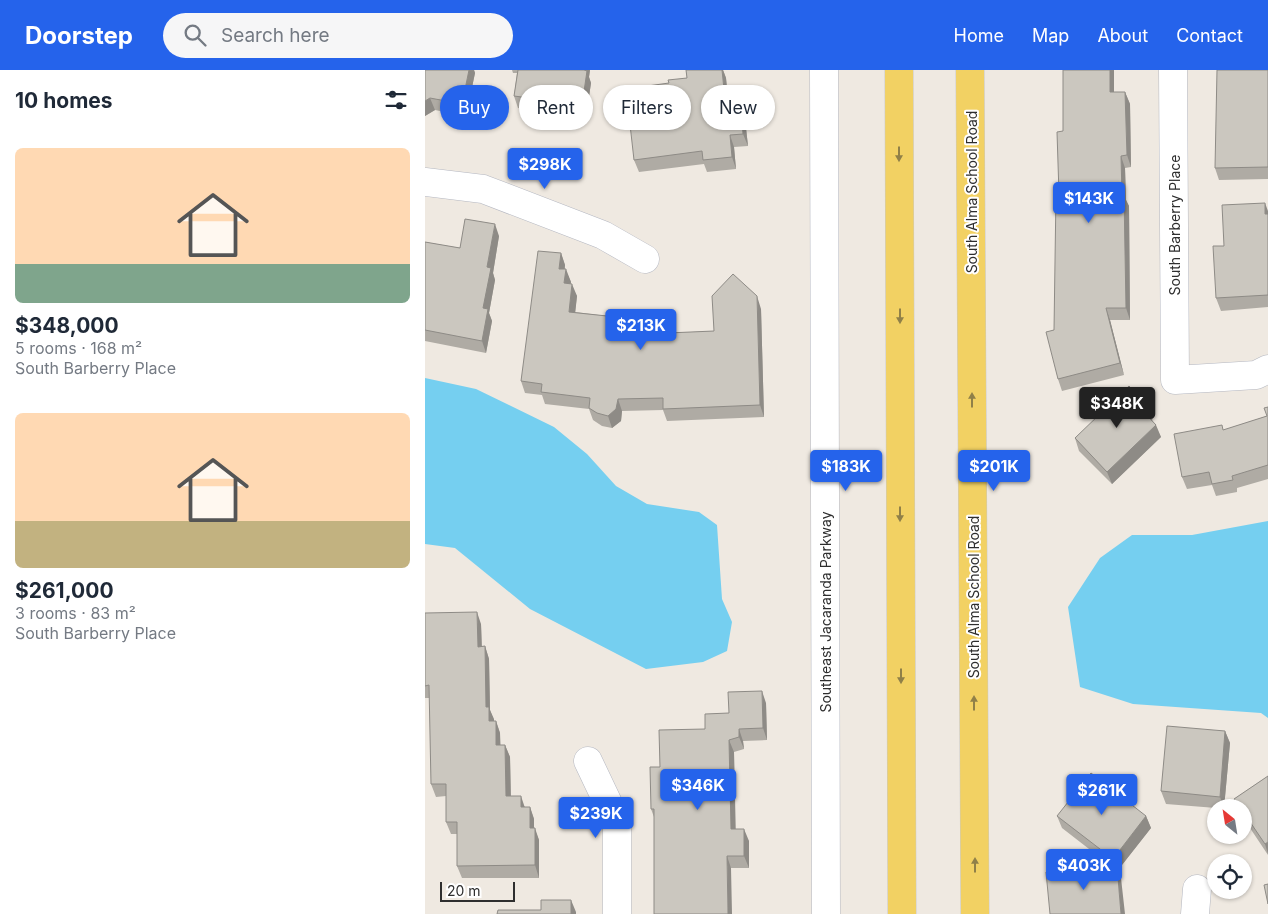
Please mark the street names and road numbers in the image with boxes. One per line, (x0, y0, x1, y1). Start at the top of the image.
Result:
street label: South Alma School Road (963, 111, 980, 273)
street label: South Barberry Place (1166, 155, 1183, 295)
street label: Southeast Jacaranda Parkway (817, 511, 834, 713)
street label: South Alma School Road (965, 516, 982, 678)

